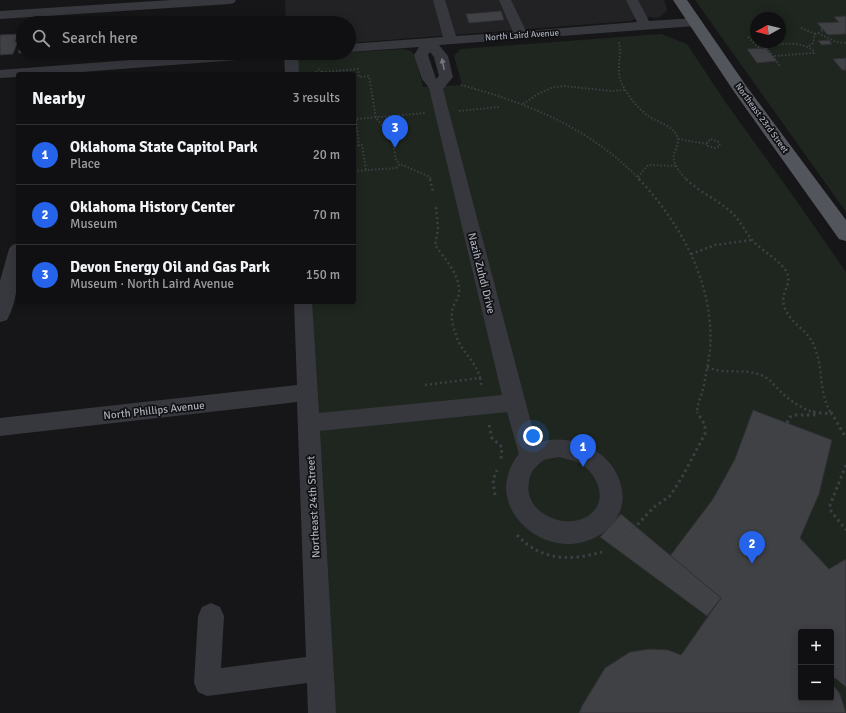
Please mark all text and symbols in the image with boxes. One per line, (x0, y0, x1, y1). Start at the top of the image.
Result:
north arrow (750, 12, 786, 48)
search box (16, 16, 356, 60)
icon: search (30, 27, 52, 49)
street label: North Laird Avenue (485, 27, 560, 44)
text: Search here (62, 29, 138, 47)
one-way arrow (439, 58, 445, 70)
street label: Northeast 23rd Street (733, 81, 791, 155)
text: Nearby (32, 88, 85, 109)
text: 3 results (292, 90, 340, 106)
pin: 3 (382, 115, 408, 148)
text: Oklahoma State Capitol Park (70, 138, 258, 156)
text: 1 (41, 147, 49, 163)
text: 20 m (313, 147, 340, 163)
text: Place (70, 156, 100, 172)
text: Oklahoma History Center (70, 198, 235, 216)
text: 2 (41, 207, 49, 223)
text: 70 m (313, 207, 340, 223)
text: Museum (70, 216, 117, 232)
street label: Nazih Zuhdi Drive (465, 231, 498, 315)
text: Devon Energy Oil and Gas Park (70, 258, 270, 276)
text: 3 (41, 267, 49, 283)
text: 150 m (306, 267, 340, 283)
text: Museum · North Laird Avenue (70, 276, 234, 292)
street label: North Phillips Avenue (103, 399, 205, 422)
your location (523, 426, 543, 446)
pin: 1 (570, 434, 596, 467)
street label: Northeast 24th Street (304, 455, 323, 558)
pin: 2 (739, 531, 765, 564)
map controls (798, 629, 834, 701)
button: + (798, 629, 834, 665)
button: − (798, 665, 834, 701)

